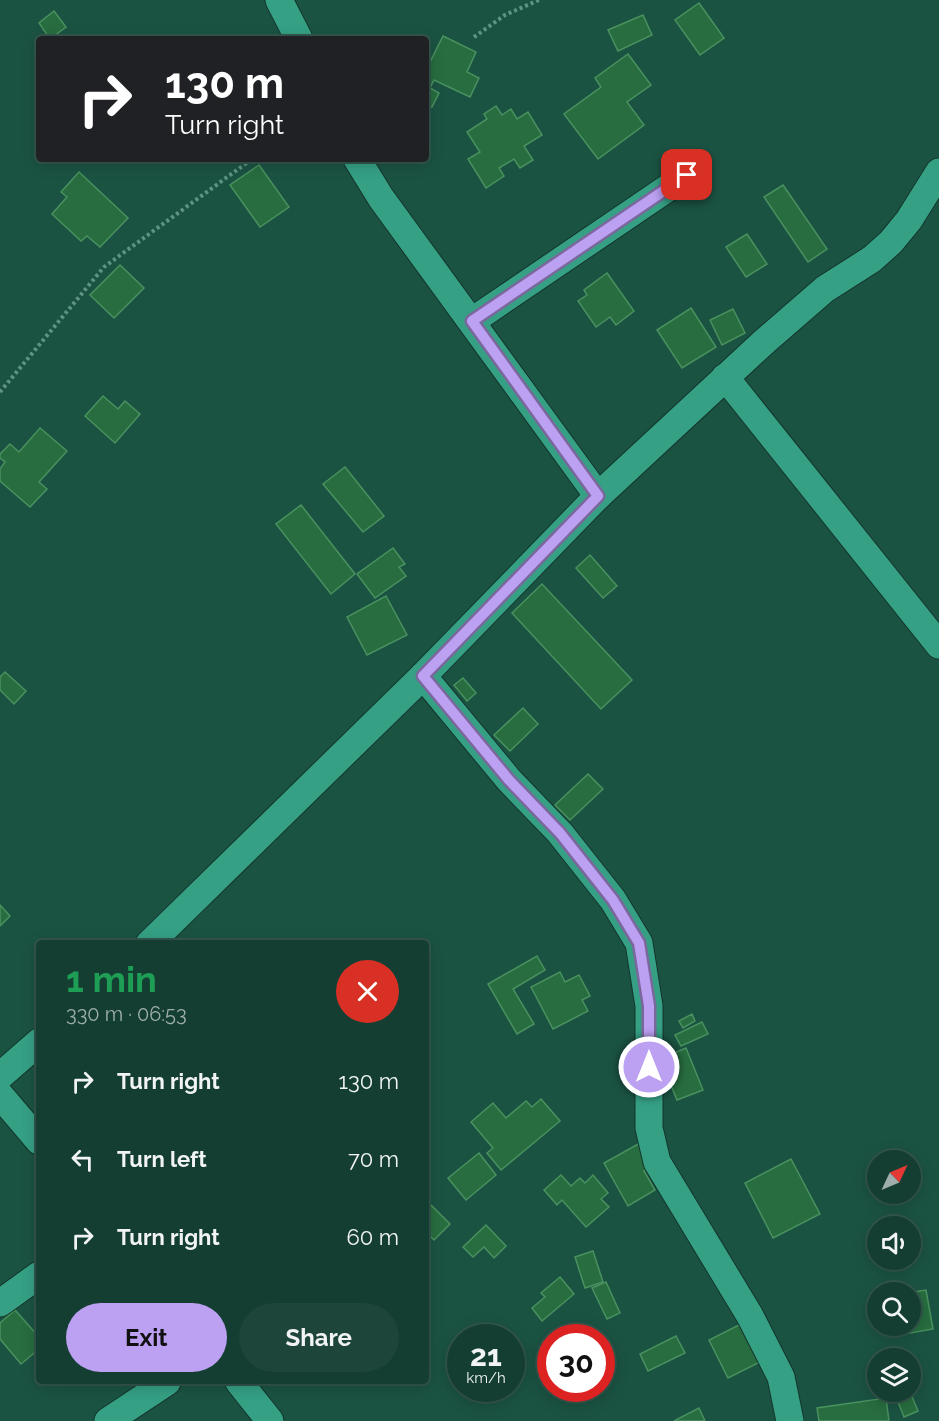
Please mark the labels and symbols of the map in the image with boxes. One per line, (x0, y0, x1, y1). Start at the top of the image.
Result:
pin (661, 149, 712, 200)
position arrow (617, 1035, 681, 1099)
north arrow (867, 1150, 921, 1204)
speed limit sign: 30 (537, 1324, 615, 1402)

